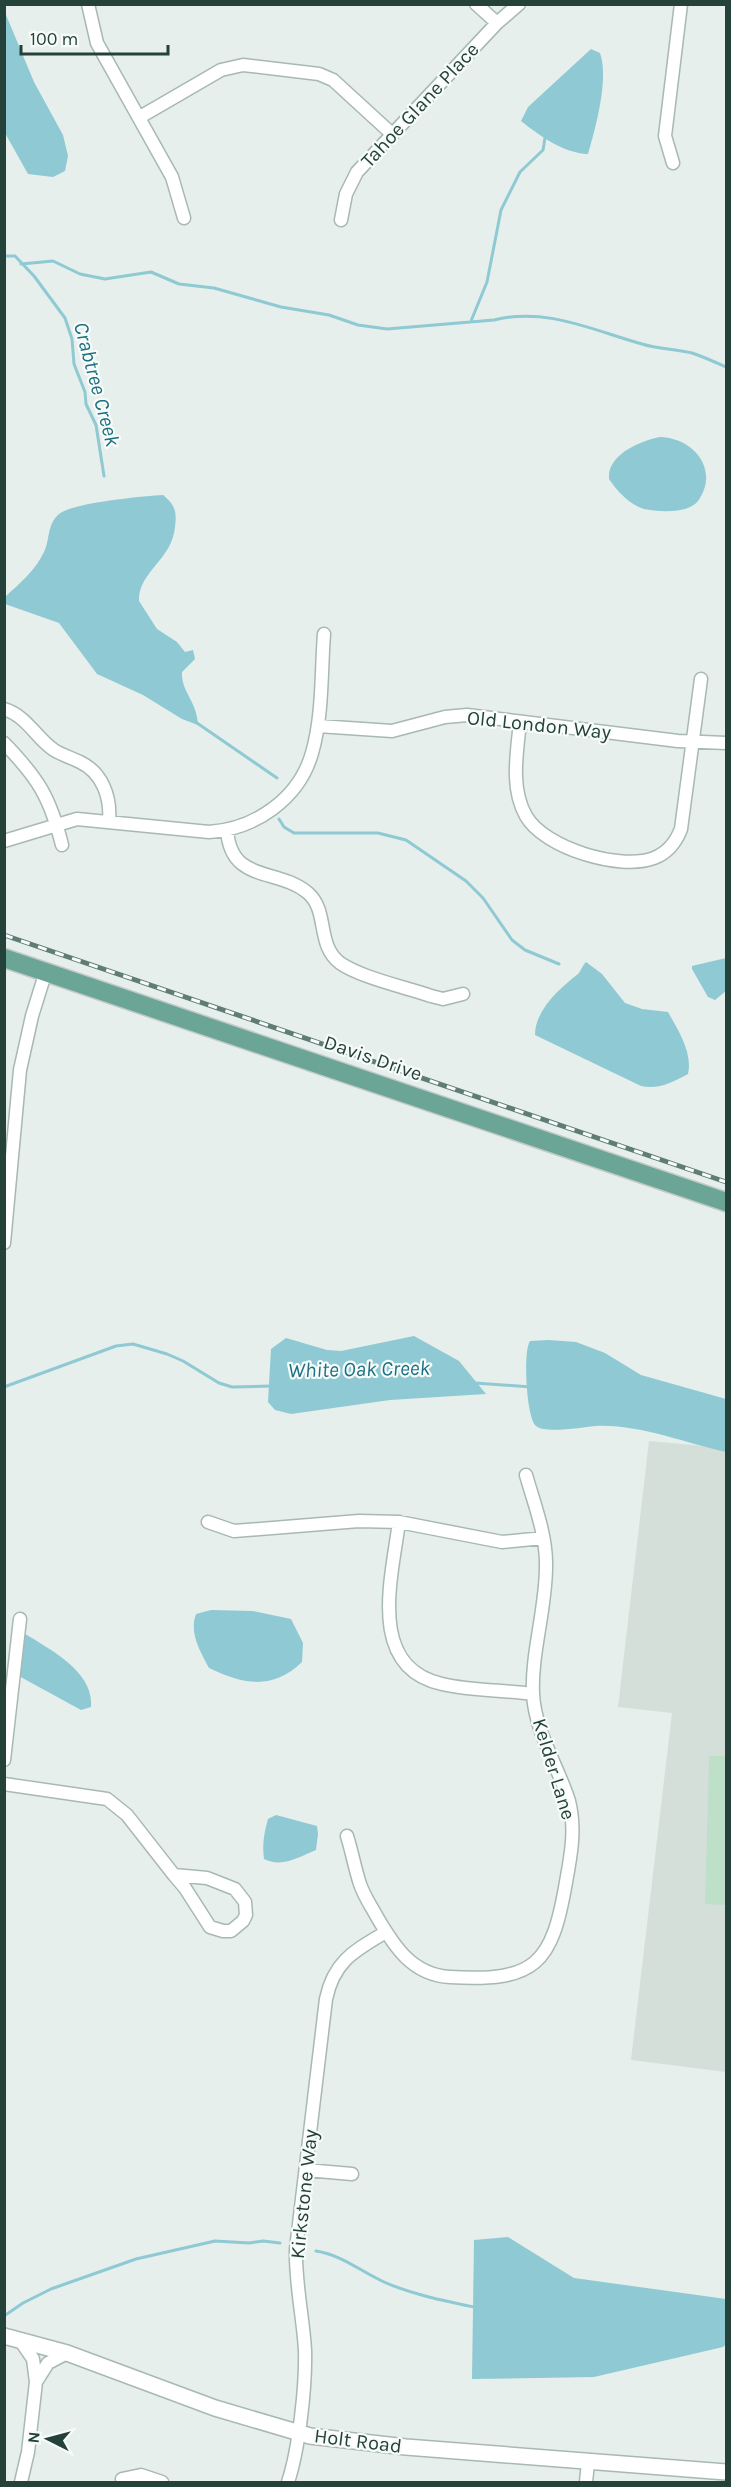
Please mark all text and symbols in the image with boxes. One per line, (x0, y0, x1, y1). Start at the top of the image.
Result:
scale bar (21, 18, 168, 56)
text: 100 m (30, 28, 78, 50)
street label: Tahoe Glane Place (356, 38, 484, 172)
water label: Crabtree Creek (69, 319, 125, 449)
street label: Old London Way (466, 706, 612, 744)
street label: Davis Drive (321, 1030, 425, 1086)
water label: White Oak Creek (288, 1356, 431, 1382)
street label: Kelder Lane (528, 1716, 580, 1822)
street label: Kirkstone Way (286, 2128, 322, 2260)
north arrow (18, 2409, 78, 2469)
street label: Holt Road (313, 2424, 403, 2458)
text: N (24, 2431, 44, 2444)

